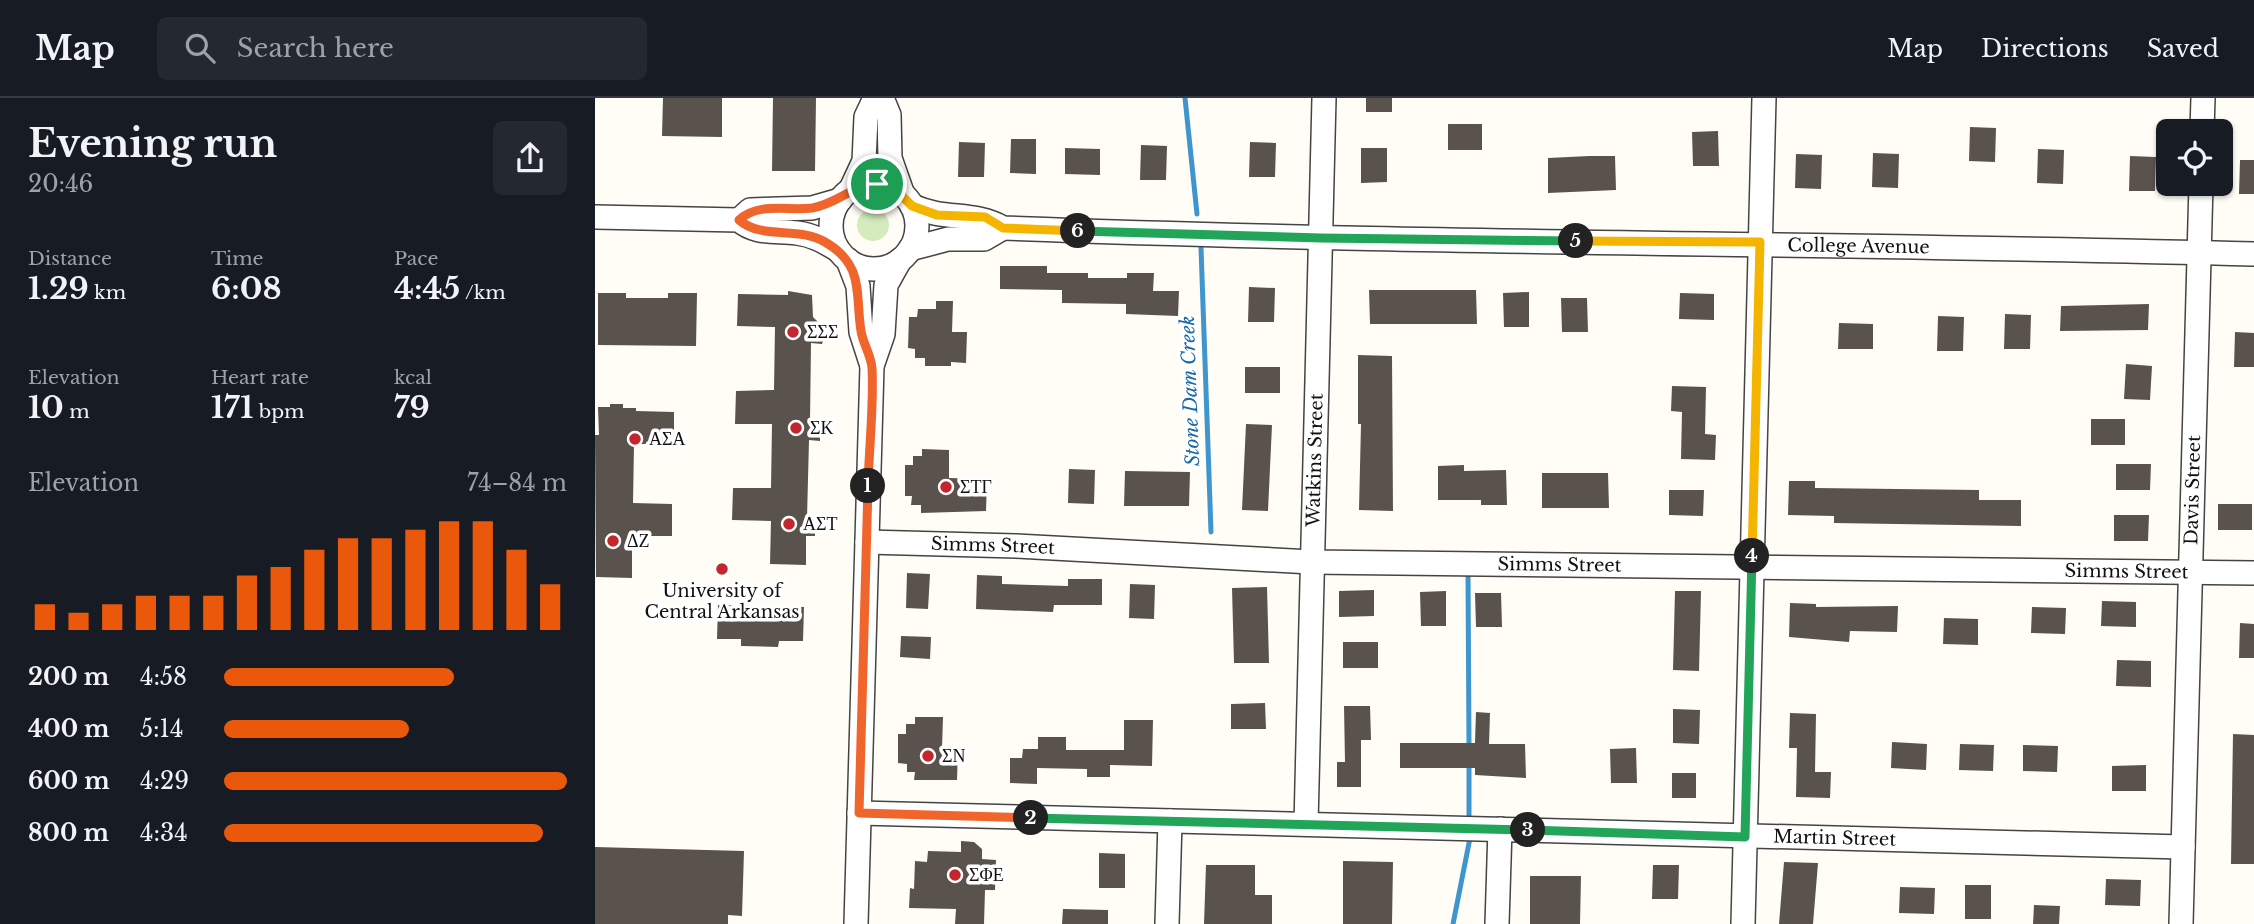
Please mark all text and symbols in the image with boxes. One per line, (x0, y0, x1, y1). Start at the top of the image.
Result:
search box (157, 17, 647, 80)
text: Map (35, 28, 115, 69)
icon: search (181, 29, 219, 67)
text: Search here (237, 32, 394, 64)
text: Map (1887, 34, 1943, 63)
text: Directions (1981, 34, 2109, 63)
text: Saved (2147, 34, 2219, 63)
map controls (2156, 119, 2233, 196)
button: locate (2156, 119, 2233, 196)
text: Evening run (28, 120, 277, 167)
button: share (493, 121, 567, 195)
pin (847, 154, 907, 214)
icon: arrive (858, 165, 896, 203)
text: 20:46 (28, 170, 93, 198)
pin: 6 (1061, 214, 1095, 248)
text: 6 (1071, 219, 1084, 242)
pin: 5 (1559, 223, 1593, 258)
text: 5 (1570, 229, 1581, 252)
street label: College Avenue (1787, 234, 1930, 258)
text: Distance (28, 247, 112, 270)
text: Time (211, 247, 263, 270)
text: Pace (394, 247, 438, 270)
text: 1.29 (28, 270, 89, 307)
text: 6:08 (211, 270, 281, 307)
text: 4:45 (394, 270, 460, 307)
text: km (89, 281, 126, 304)
text: /km (460, 281, 506, 304)
water label: Stone Dam Creek (1176, 315, 1204, 467)
place label: ΣΣΣ (807, 321, 838, 343)
marker: ΣΣΣ (785, 324, 801, 340)
text: Elevation (28, 366, 120, 389)
text: Heart rate (211, 366, 309, 389)
text: kcal (394, 366, 432, 389)
text: 10 (28, 389, 64, 426)
text: 171 (211, 389, 253, 426)
text: 79 (394, 389, 430, 426)
street label: Watkins Street (1302, 393, 1328, 528)
text: m (64, 400, 90, 423)
text: bpm (253, 400, 304, 423)
place label: ΣΚ (810, 417, 833, 439)
marker: ΣΚ (788, 420, 804, 436)
place label: ΑΣΑ (649, 428, 685, 450)
marker: ΑΣΑ (627, 431, 643, 447)
street label: Davis Street (2180, 435, 2205, 545)
pin: 1 (851, 468, 885, 504)
text: Elevation (28, 469, 139, 497)
text: 74–84 m (467, 469, 567, 497)
text: 1 (863, 474, 872, 497)
place label: ΣΤΓ (960, 476, 992, 498)
marker: ΣΤΓ (938, 479, 954, 495)
place label: ΑΣΤ (803, 513, 837, 535)
marker: ΑΣΤ (781, 516, 797, 532)
place label: ΔΖ (627, 530, 650, 552)
marker: ΔΖ (605, 533, 621, 549)
street label: Simms Street (931, 533, 1056, 559)
pin: 4 (1735, 538, 1769, 574)
text: 4 (1745, 544, 1758, 567)
street label: Simms Street (1497, 553, 1622, 577)
street label: Simms Street (2064, 560, 2189, 583)
marker: University of Central Arkansas (714, 561, 730, 577)
place label: University of Central Arkansas (644, 580, 800, 623)
text: 200 m (28, 663, 109, 691)
text: 4:58 (140, 663, 187, 691)
text: 400 m (28, 715, 110, 743)
text: 5:14 (140, 715, 183, 743)
place label: ΣΝ (942, 745, 965, 767)
marker: ΣΝ (920, 748, 936, 764)
text: 600 m (28, 767, 110, 795)
text: 4:29 (140, 767, 189, 795)
pin: 2 (1013, 800, 1048, 836)
text: 2 (1024, 806, 1037, 829)
pin: 3 (1511, 812, 1545, 848)
text: 3 (1521, 818, 1534, 841)
text: 800 m (28, 819, 109, 847)
text: 4:34 (140, 819, 188, 847)
street label: Martin Street (1773, 825, 1897, 851)
place label: ΣΦΕ (969, 864, 1004, 886)
marker: ΣΦΕ (947, 867, 963, 883)

